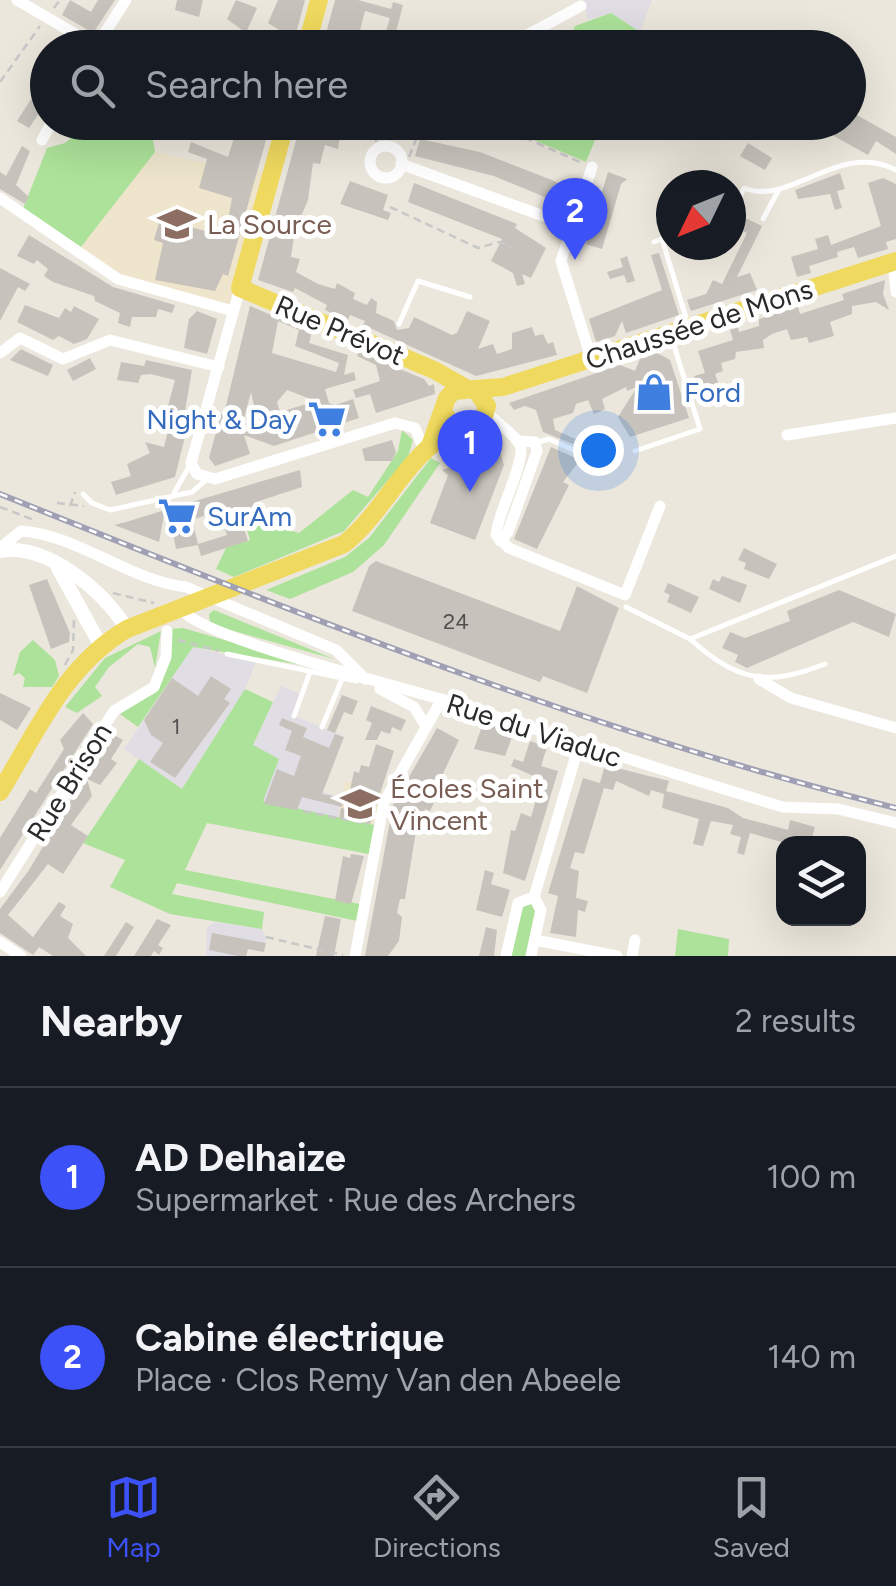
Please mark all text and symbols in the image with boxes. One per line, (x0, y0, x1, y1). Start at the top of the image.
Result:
search box (30, 30, 866, 140)
icon: search (65, 58, 120, 113)
text: Search here (145, 62, 348, 108)
north arrow (656, 170, 746, 260)
pin: 2 (542, 178, 608, 260)
school or university icon: La Source (156, 203, 198, 245)
place label: La Source (207, 207, 332, 241)
street label: Chaussée de Mons (581, 271, 817, 377)
street label: Rue Prévot (270, 288, 410, 372)
shop icon: Ford (633, 371, 675, 413)
place label: Ford (684, 375, 741, 409)
supermarket icon: Night & Day (306, 398, 348, 440)
place label: Night & Day (146, 402, 297, 436)
pin: 1 (438, 410, 502, 492)
your location (573, 425, 624, 476)
supermarket icon: SurAm (156, 495, 198, 537)
place label: SurAm (207, 499, 292, 533)
house number: 24 (443, 608, 469, 635)
street label: Rue du Viaduc (442, 686, 626, 774)
house number: 1 (171, 713, 181, 740)
street label: Rue Brison (19, 716, 119, 848)
place label: Écoles Saint Vincent (390, 771, 544, 837)
school or university icon: Écoles Saint Vincent (339, 783, 381, 825)
map controls (776, 836, 866, 926)
button: layers (776, 836, 866, 926)
text: Nearby (40, 996, 182, 1047)
text: 2 results (735, 1002, 856, 1040)
text: AD Delhaize (135, 1135, 346, 1181)
text: 1 (66, 1158, 79, 1196)
text: 100 m (767, 1158, 856, 1196)
text: Supermarket · Rue des Archers (135, 1181, 576, 1219)
text: Cabine électrique (135, 1315, 444, 1361)
text: 2 (63, 1338, 82, 1376)
text: 140 m (767, 1338, 856, 1376)
text: Place · Clos Remy Van den Abeele (135, 1361, 621, 1399)
tab: Map (106, 1470, 161, 1564)
tab: Directions (373, 1470, 501, 1564)
tab: Saved (713, 1470, 790, 1564)

